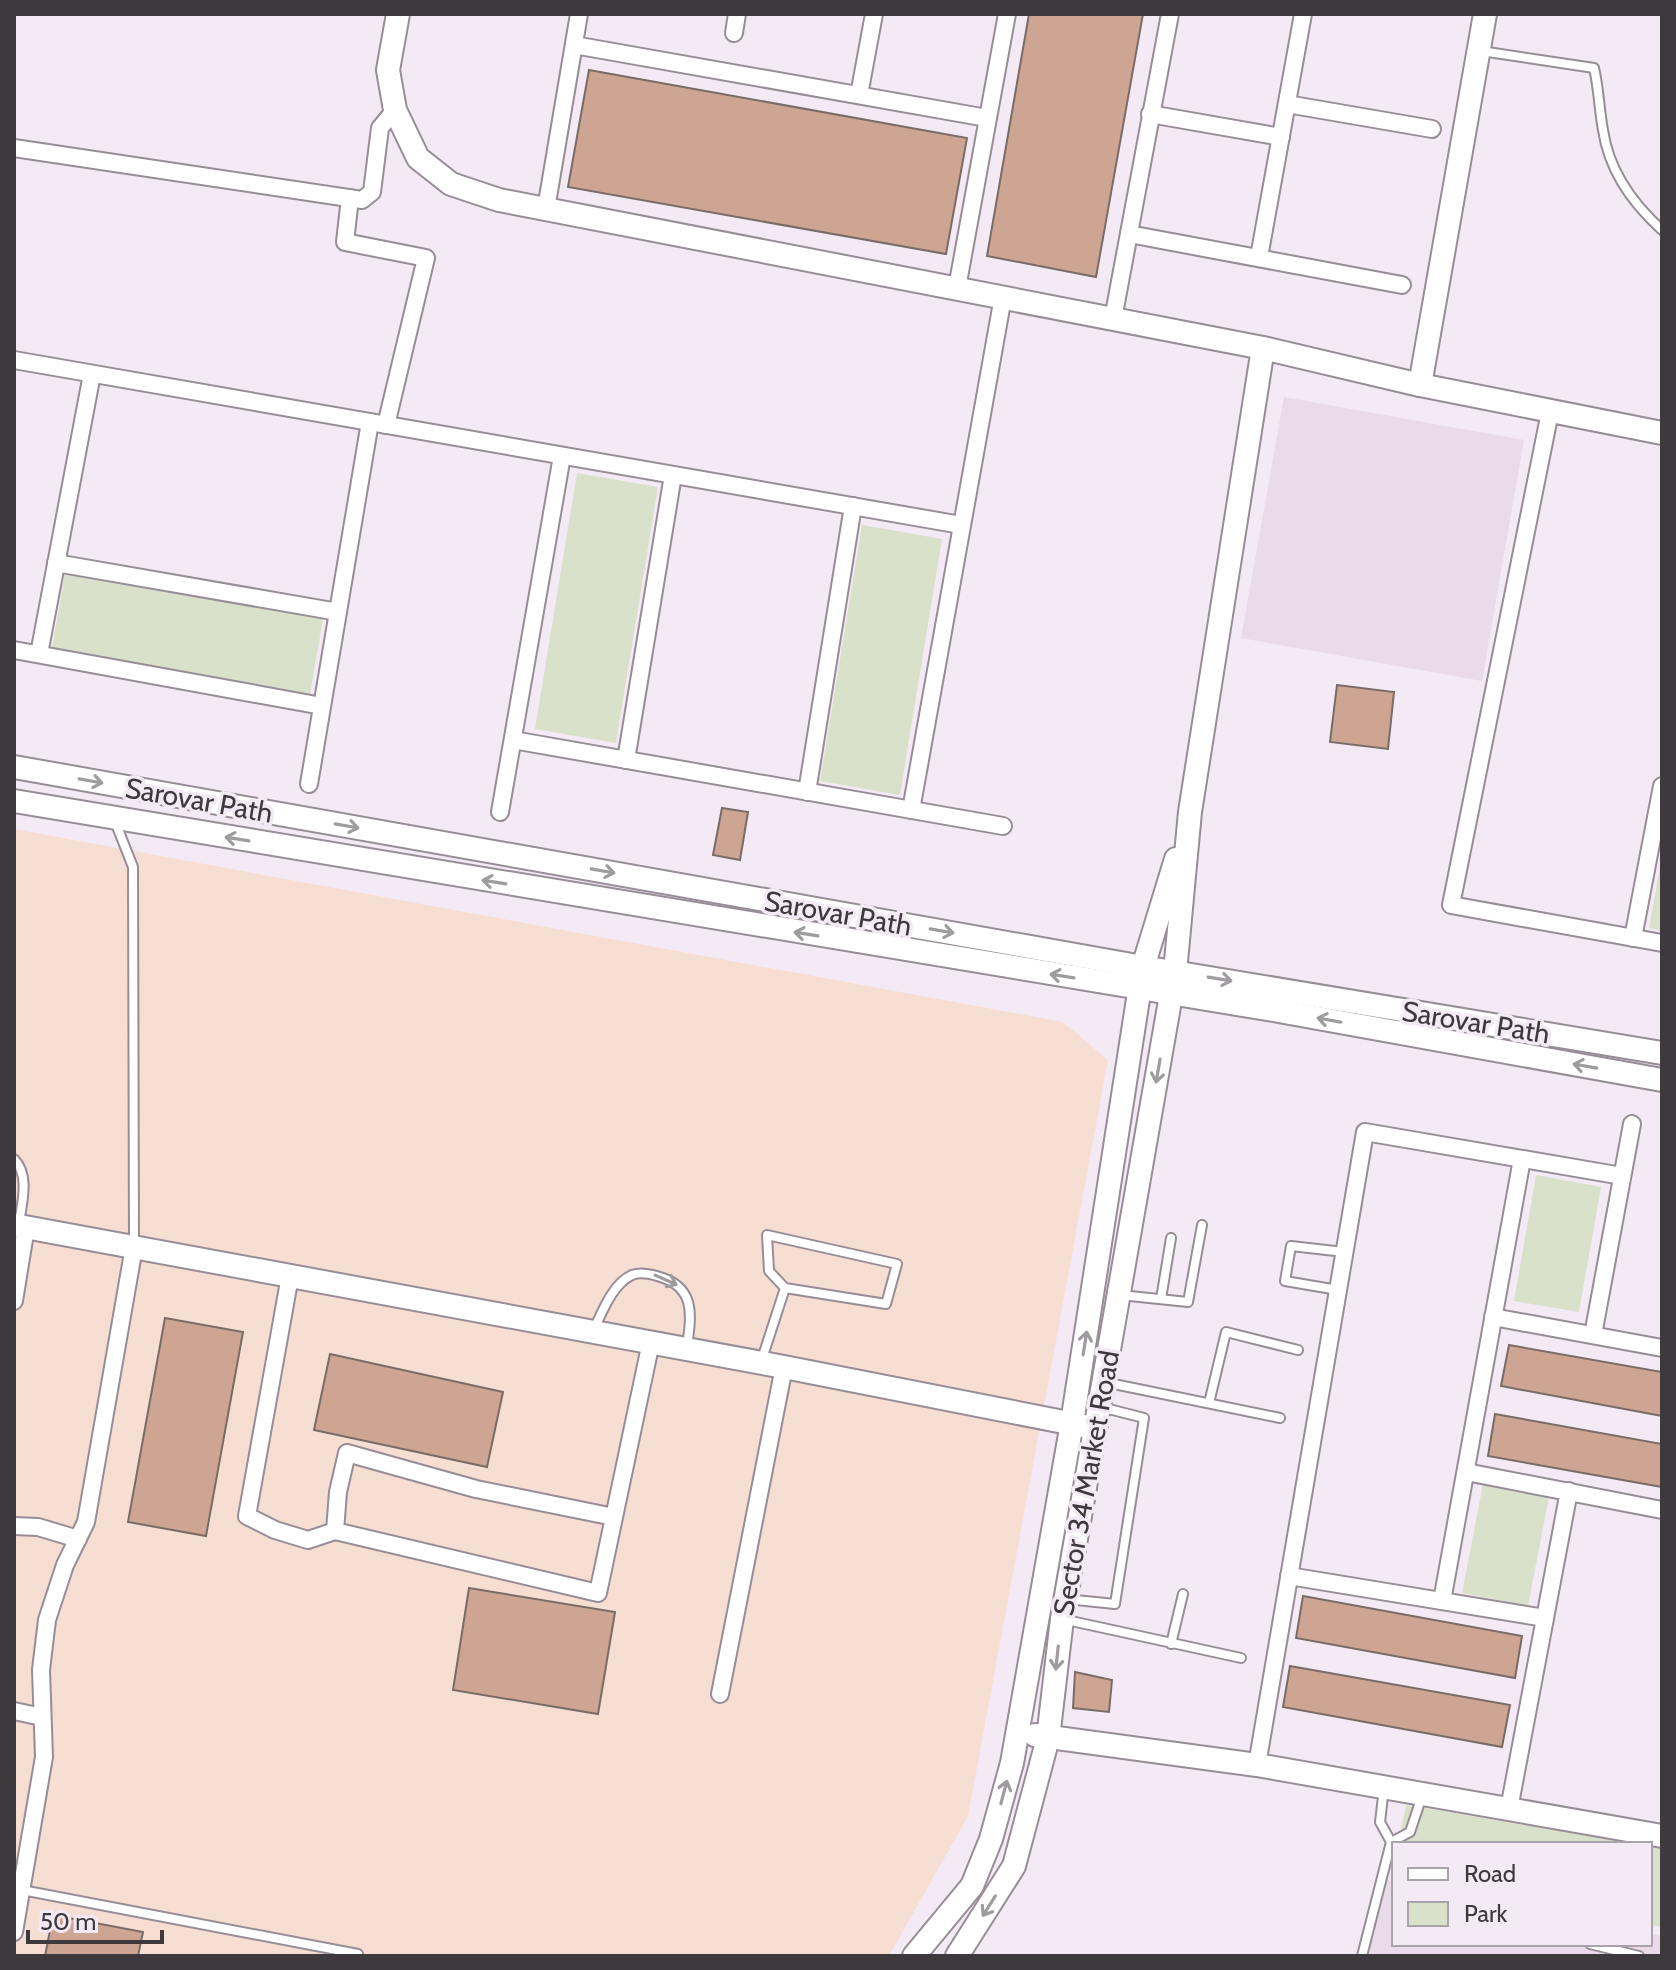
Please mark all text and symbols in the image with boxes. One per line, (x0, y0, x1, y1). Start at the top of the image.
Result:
street label: Sarovar Path (123, 770, 275, 830)
one-way arrow (78, 774, 103, 789)
one-way arrow (334, 820, 359, 835)
one-way arrow (225, 831, 251, 846)
one-way arrow (590, 865, 615, 880)
one-way arrow (482, 874, 507, 889)
street label: Sarovar Path (762, 883, 914, 943)
one-way arrow (793, 925, 819, 940)
one-way arrow (928, 925, 954, 940)
one-way arrow (1050, 968, 1075, 983)
one-way arrow (1207, 973, 1232, 988)
street label: Sarovar Path (1400, 994, 1552, 1050)
one-way arrow (1317, 1011, 1343, 1026)
one-way arrow (1150, 1057, 1165, 1083)
one-way arrow (1573, 1057, 1598, 1072)
one-way arrow (654, 1274, 678, 1289)
one-way arrow (1078, 1331, 1093, 1357)
street label: Sector 34 Market Road (1046, 1348, 1126, 1618)
one-way arrow (1050, 1644, 1065, 1671)
one-way arrow (997, 1780, 1012, 1806)
legend (1392, 1842, 1652, 1946)
text: Road (1464, 1859, 1516, 1888)
scale bar (28, 1894, 162, 1944)
one-way arrow (981, 1894, 997, 1917)
text: Park (1464, 1899, 1507, 1928)
text: 50 m (40, 1907, 96, 1936)

